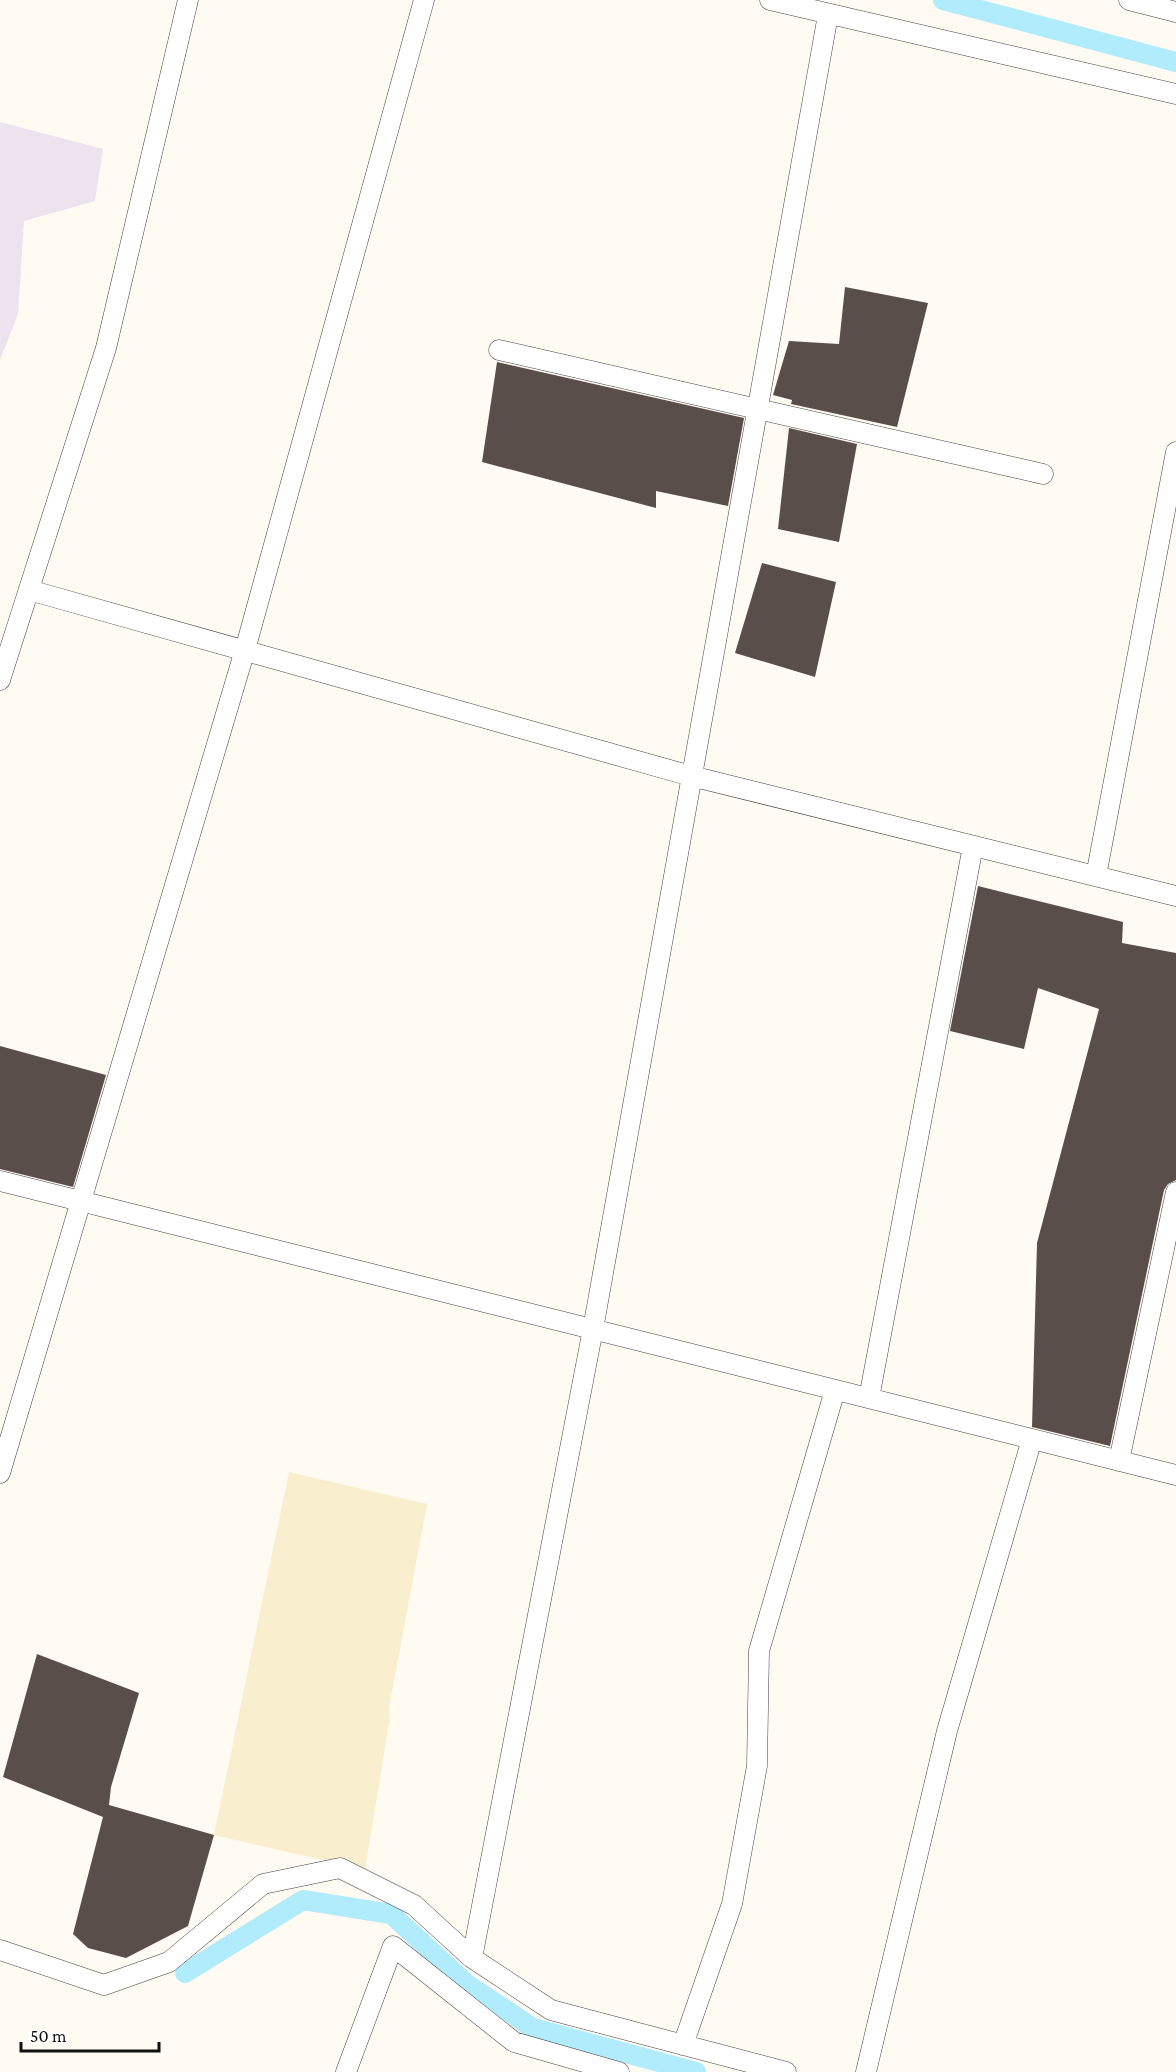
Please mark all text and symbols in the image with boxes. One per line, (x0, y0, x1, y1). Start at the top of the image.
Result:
scale bar (21, 2015, 159, 2053)
text: 50 m (30, 2026, 67, 2046)

